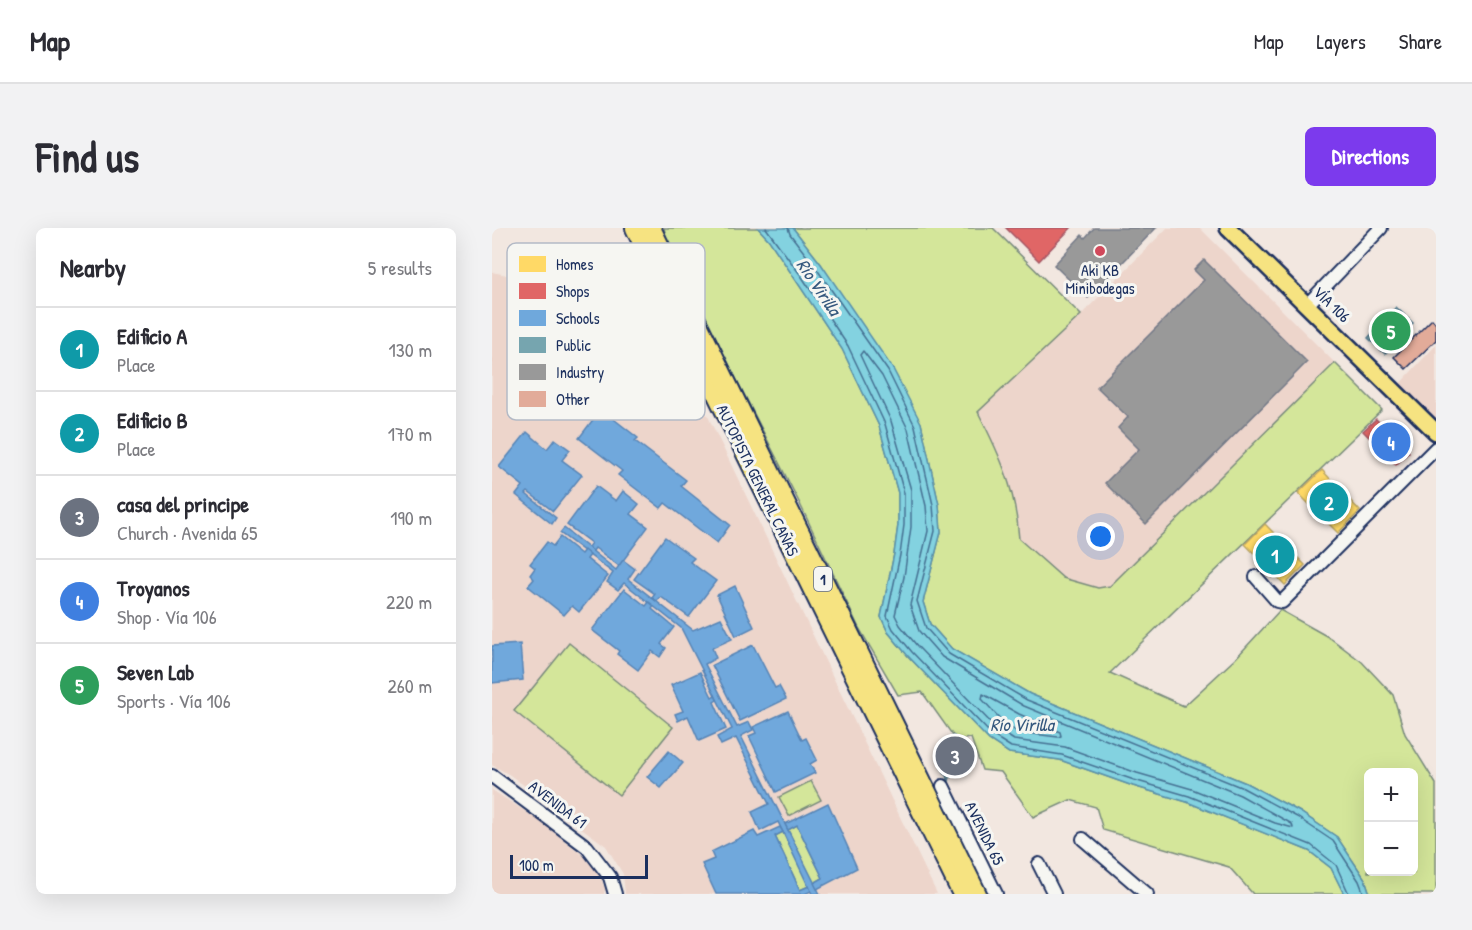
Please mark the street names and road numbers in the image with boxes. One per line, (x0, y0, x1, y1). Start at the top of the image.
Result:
street label: VÍA 106 (1309, 281, 1355, 327)
street label: AUTOPISTA GENERAL CAÑAS (712, 401, 805, 560)
road number: 1 (814, 567, 832, 591)
street label: AVENIDA 61 (524, 775, 592, 833)
street label: AVENIDA 65 (960, 797, 1010, 869)

